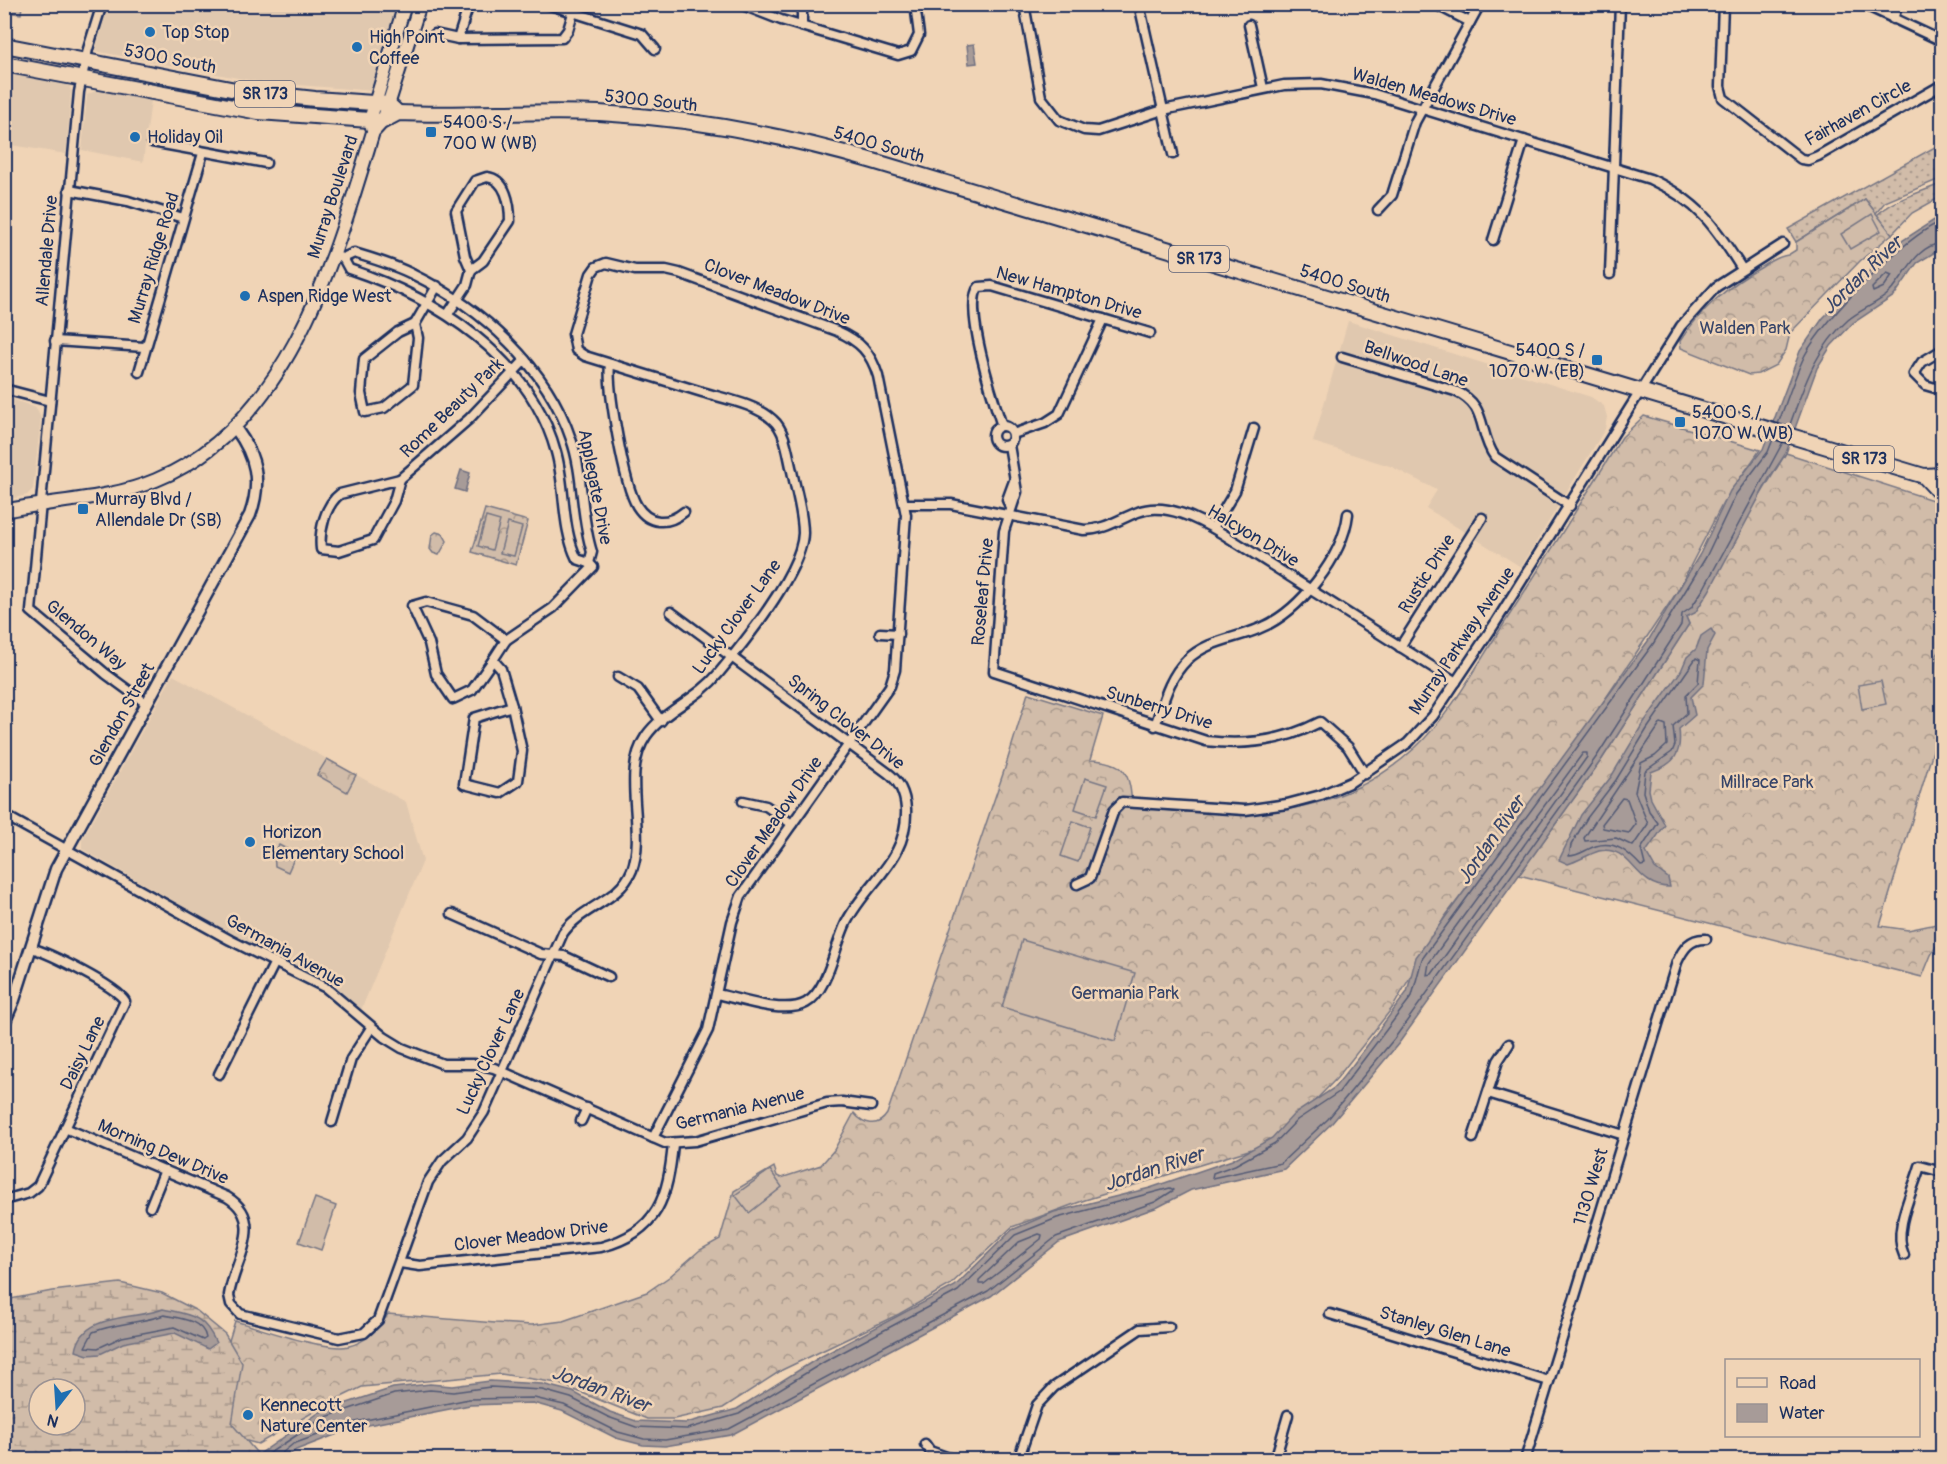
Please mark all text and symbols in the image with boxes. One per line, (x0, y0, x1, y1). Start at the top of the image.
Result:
place label: Top Stop (162, 21, 230, 44)
marker: Top Stop (143, 25, 157, 39)
place label: High Point Coffee (369, 26, 446, 70)
street label: 5300 South (122, 39, 218, 79)
marker: High Point Coffee (350, 40, 364, 54)
street label: Walden Meadows Drive (1349, 62, 1519, 132)
street label: Fairhaven Circle (1801, 74, 1915, 152)
road number: SR 173 (235, 81, 295, 107)
street label: 5300 South (603, 85, 699, 117)
place label: 5400 S / 700 W (WB) (443, 111, 538, 155)
street label: 5400 South (831, 121, 927, 169)
marker: 5400 S / 700 W (WB) (424, 125, 438, 139)
place label: Holiday Oil (147, 126, 223, 149)
marker: Holiday Oil (128, 130, 142, 144)
street label: Murray Boulevard (302, 132, 364, 262)
street label: Murray Ridge Road (123, 189, 185, 327)
street label: Allendale Drive (31, 194, 63, 308)
water label: Jordan River (1816, 228, 1910, 320)
road number: SR 173 (1169, 246, 1229, 272)
street label: Clover Meadow Drive (701, 253, 854, 331)
street label: 5400 South (1297, 259, 1393, 309)
street label: New Hampton Drive (993, 261, 1145, 325)
place label: Aspen Ridge West (257, 285, 392, 308)
marker: Aspen Ridge West (238, 289, 252, 303)
park label: Walden Park (1699, 317, 1791, 340)
street label: Bellwood Lane (1361, 335, 1471, 393)
place label: 5400 S / 1070 W (EB) (1489, 339, 1585, 383)
street label: Rome Beauty Park (396, 353, 509, 463)
marker: 5400 S / 1070 W (EB) (1590, 353, 1604, 367)
place label: 5400 S / 1070 W (WB) (1692, 401, 1794, 445)
marker: 5400 S / 1070 W (WB) (1673, 415, 1687, 429)
street label: Applegate Drive (573, 427, 617, 547)
road number: SR 173 (1834, 446, 1894, 472)
place label: Murray Blvd / Allendale Dr (SB) (95, 488, 223, 532)
street label: Halcyon Drive (1203, 500, 1303, 572)
marker: Murray Blvd / Allendale Dr (SB) (76, 502, 90, 516)
street label: Rustic Drive (1394, 530, 1461, 618)
street label: Roseleaf Drive (967, 537, 999, 647)
street label: Lucky Clover Lane (687, 555, 787, 679)
street label: Murray Parkway Avenue (1404, 562, 1520, 719)
street label: Glendon Way (41, 595, 131, 676)
street label: Glendon Street (84, 658, 160, 771)
street label: Spring Clover Drive (783, 669, 909, 775)
street label: Sunberry Drive (1103, 681, 1215, 735)
street label: Clover Meadow Drive (720, 752, 828, 892)
park label: Millrace Park (1721, 771, 1814, 794)
water label: Jordan River (1451, 788, 1532, 889)
place label: Horizon Elementary School (262, 821, 404, 865)
marker: Horizon Elementary School (243, 835, 257, 849)
street label: Germania Avenue (222, 909, 348, 993)
park label: Germania Park (1071, 982, 1180, 1005)
street label: Lucky Clover Lane (452, 985, 530, 1119)
street label: Daisy Lane (55, 1012, 111, 1094)
street label: Germania Avenue (673, 1082, 807, 1136)
street label: Morning Dew Drive (94, 1114, 232, 1190)
water label: Jordan River (1101, 1140, 1210, 1197)
street label: 1130 West (1568, 1145, 1614, 1229)
street label: Clover Meadow Drive (453, 1215, 609, 1257)
street label: Stanley Glen Lane (1377, 1301, 1514, 1363)
legend (1725, 1359, 1920, 1437)
water label: Jordan River (548, 1360, 656, 1419)
text: Road (1779, 1372, 1816, 1395)
north arrow (27, 1377, 87, 1437)
place label: Kennecott Nature Center (260, 1394, 368, 1438)
text: Water (1779, 1402, 1825, 1425)
marker: Kennecott Nature Center (241, 1408, 255, 1422)
text: N (45, 1409, 61, 1432)

